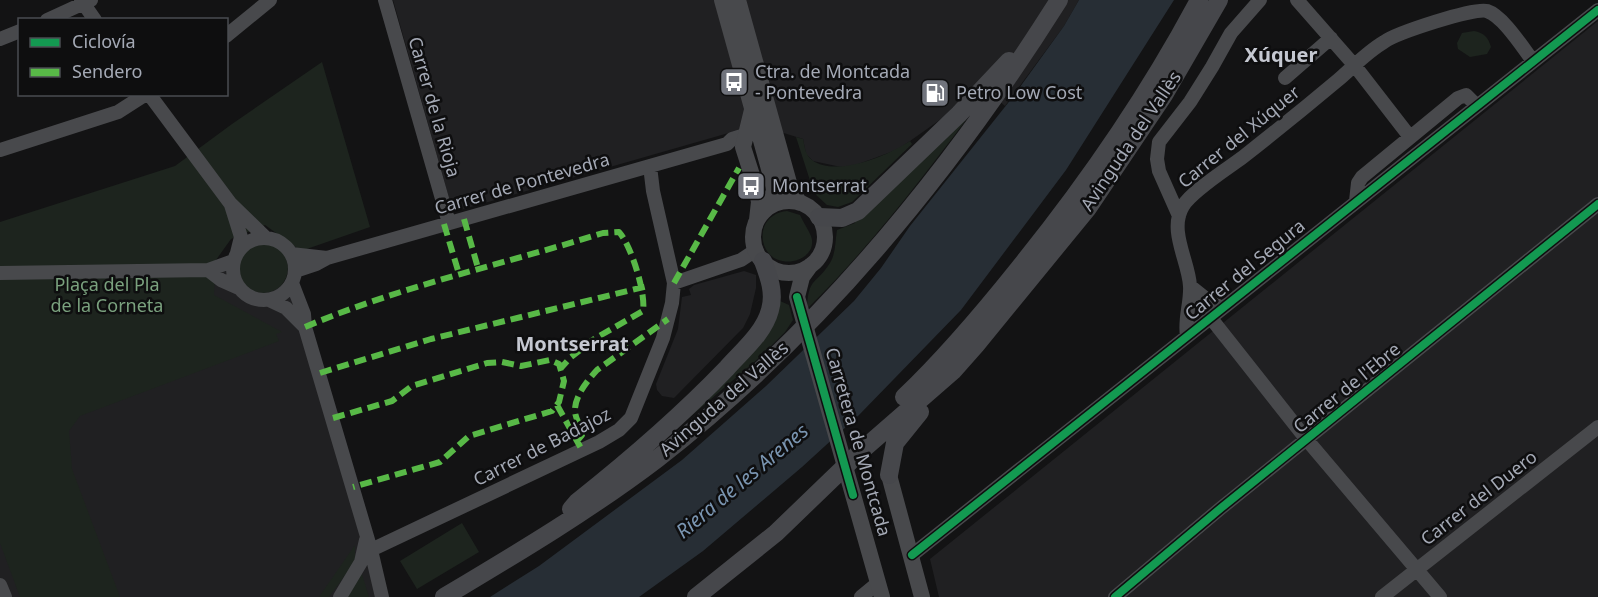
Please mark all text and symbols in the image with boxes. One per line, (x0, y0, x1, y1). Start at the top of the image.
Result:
legend (18, 18, 228, 96)
text: Ciclovía (72, 29, 136, 53)
street label: Carrer de la Rioja (403, 34, 466, 180)
district label: Xúquer (1245, 41, 1318, 68)
text: Sendero (72, 59, 142, 83)
place label: Ctra. de Montcada - Pontevedra (755, 59, 910, 104)
bus stop icon: Ctra. de Montcada - Pontevedra (718, 66, 750, 98)
street label: Avinguda del Vallès (1074, 66, 1186, 215)
fuel station icon: Petro Low Cost (919, 77, 951, 109)
street label: Carrer del Xúquer (1172, 79, 1305, 193)
place label: Petro Low Cost (956, 80, 1083, 104)
street label: Carrer de Pontevedra (431, 147, 612, 220)
bus stop icon: Montserrat (735, 170, 767, 202)
place label: Montserrat (772, 173, 867, 197)
street label: Carrer del Segura (1179, 213, 1310, 325)
park label: Plaça del Pla de la Corneta (51, 272, 163, 317)
district label: Montserrat (515, 330, 629, 357)
street label: Avinguda del Vallès (654, 336, 793, 461)
street label: Carrer de l'Ebre (1288, 337, 1405, 438)
street label: Carretera de Montcada (821, 345, 897, 539)
street label: Carrer de Badajoz (469, 401, 614, 491)
water label: Riera de les Arenes (670, 417, 814, 544)
street label: Carrer del Duero (1415, 444, 1541, 550)

